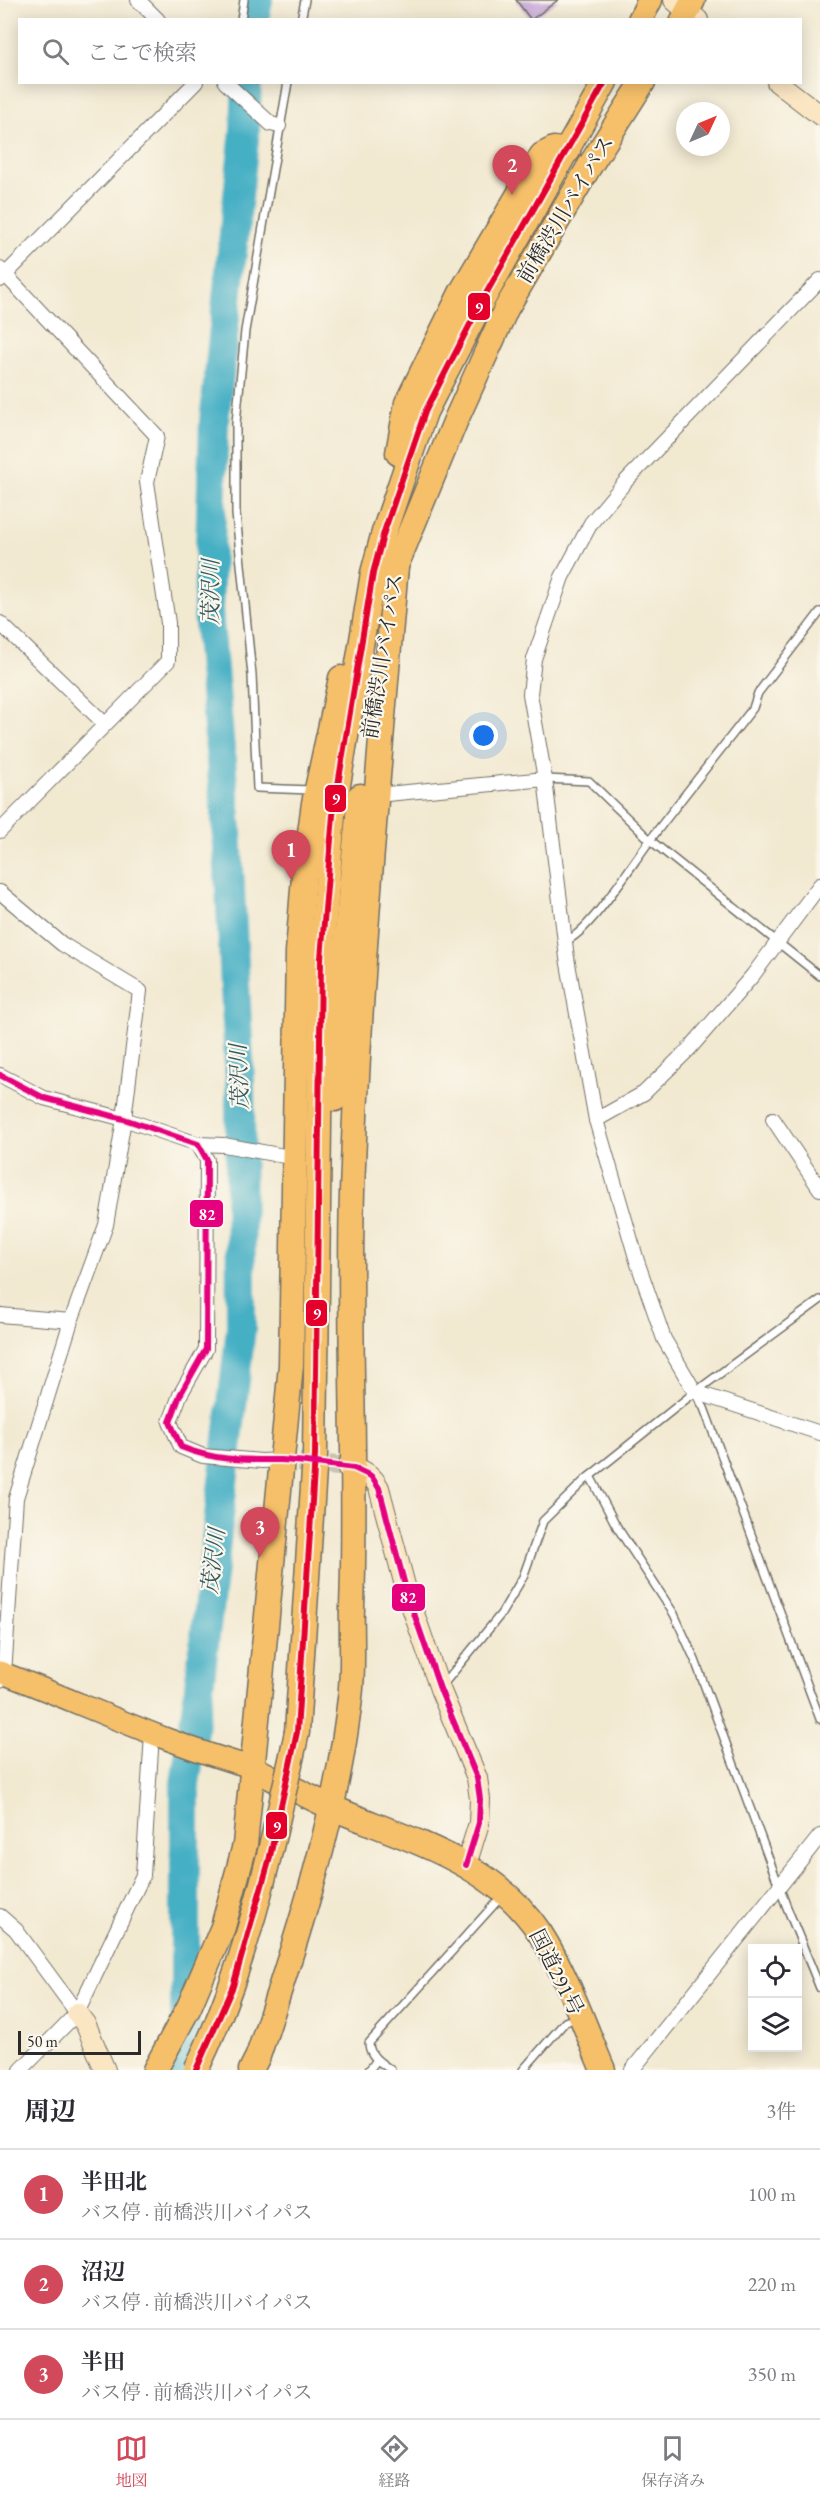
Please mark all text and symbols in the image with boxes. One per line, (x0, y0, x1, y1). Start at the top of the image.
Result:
search box (18, 18, 802, 84)
icon: search (39, 35, 72, 68)
text: ここで検索 (87, 38, 197, 67)
north arrow (676, 102, 730, 156)
street label: 前橋渋川バイパス (510, 130, 620, 288)
pin: 2 (492, 146, 532, 195)
line badge: 9 (467, 292, 491, 321)
text: 9 (475, 297, 484, 318)
water label: 茂沢川 (196, 557, 225, 625)
street label: 前橋渋川バイパス (356, 571, 408, 741)
your location (469, 721, 498, 750)
line badge: 9 (324, 784, 347, 813)
text: 9 (332, 788, 341, 809)
pin: 1 (272, 830, 310, 880)
water label: 茂沢川 (223, 1042, 255, 1110)
line badge: 82 (189, 1199, 224, 1228)
text: 82 (199, 1204, 216, 1225)
line badge: 9 (305, 1299, 328, 1327)
text: 9 (313, 1303, 322, 1324)
pin: 3 (240, 1508, 280, 1557)
water label: 茂沢川 (195, 1525, 232, 1596)
line badge: 82 (391, 1583, 426, 1612)
text: 82 (400, 1587, 417, 1608)
line badge: 9 (265, 1811, 288, 1840)
text: 9 (273, 1816, 282, 1837)
street label: 国道291号 (524, 1924, 590, 2020)
map controls (748, 1944, 802, 2052)
button: locate (748, 1944, 802, 1998)
button: layers (748, 1998, 802, 2052)
scale bar (18, 2028, 141, 2056)
text: 50 m (27, 2031, 58, 2052)
text: 周辺 (24, 2094, 76, 2128)
text: 3件 (766, 2098, 796, 2124)
text: 半田北 (81, 2167, 147, 2196)
text: 1 (38, 2181, 49, 2207)
text: 100 m (748, 2181, 796, 2207)
text: バス停 · 前橋渋川バイパス (81, 2199, 313, 2225)
text: 沼辺 (81, 2257, 125, 2286)
text: 2 (38, 2271, 49, 2297)
text: 220 m (748, 2271, 796, 2297)
text: バス停 · 前橋渋川バイパス (81, 2289, 313, 2315)
text: 半田 (81, 2347, 125, 2376)
text: 3 (38, 2361, 49, 2387)
text: 350 m (748, 2361, 796, 2387)
text: バス停 · 前橋渋川バイパス (81, 2379, 313, 2405)
tab: 地図 (115, 2432, 148, 2491)
tab: 経路 (378, 2432, 411, 2491)
tab: 保存済み (641, 2432, 705, 2491)

